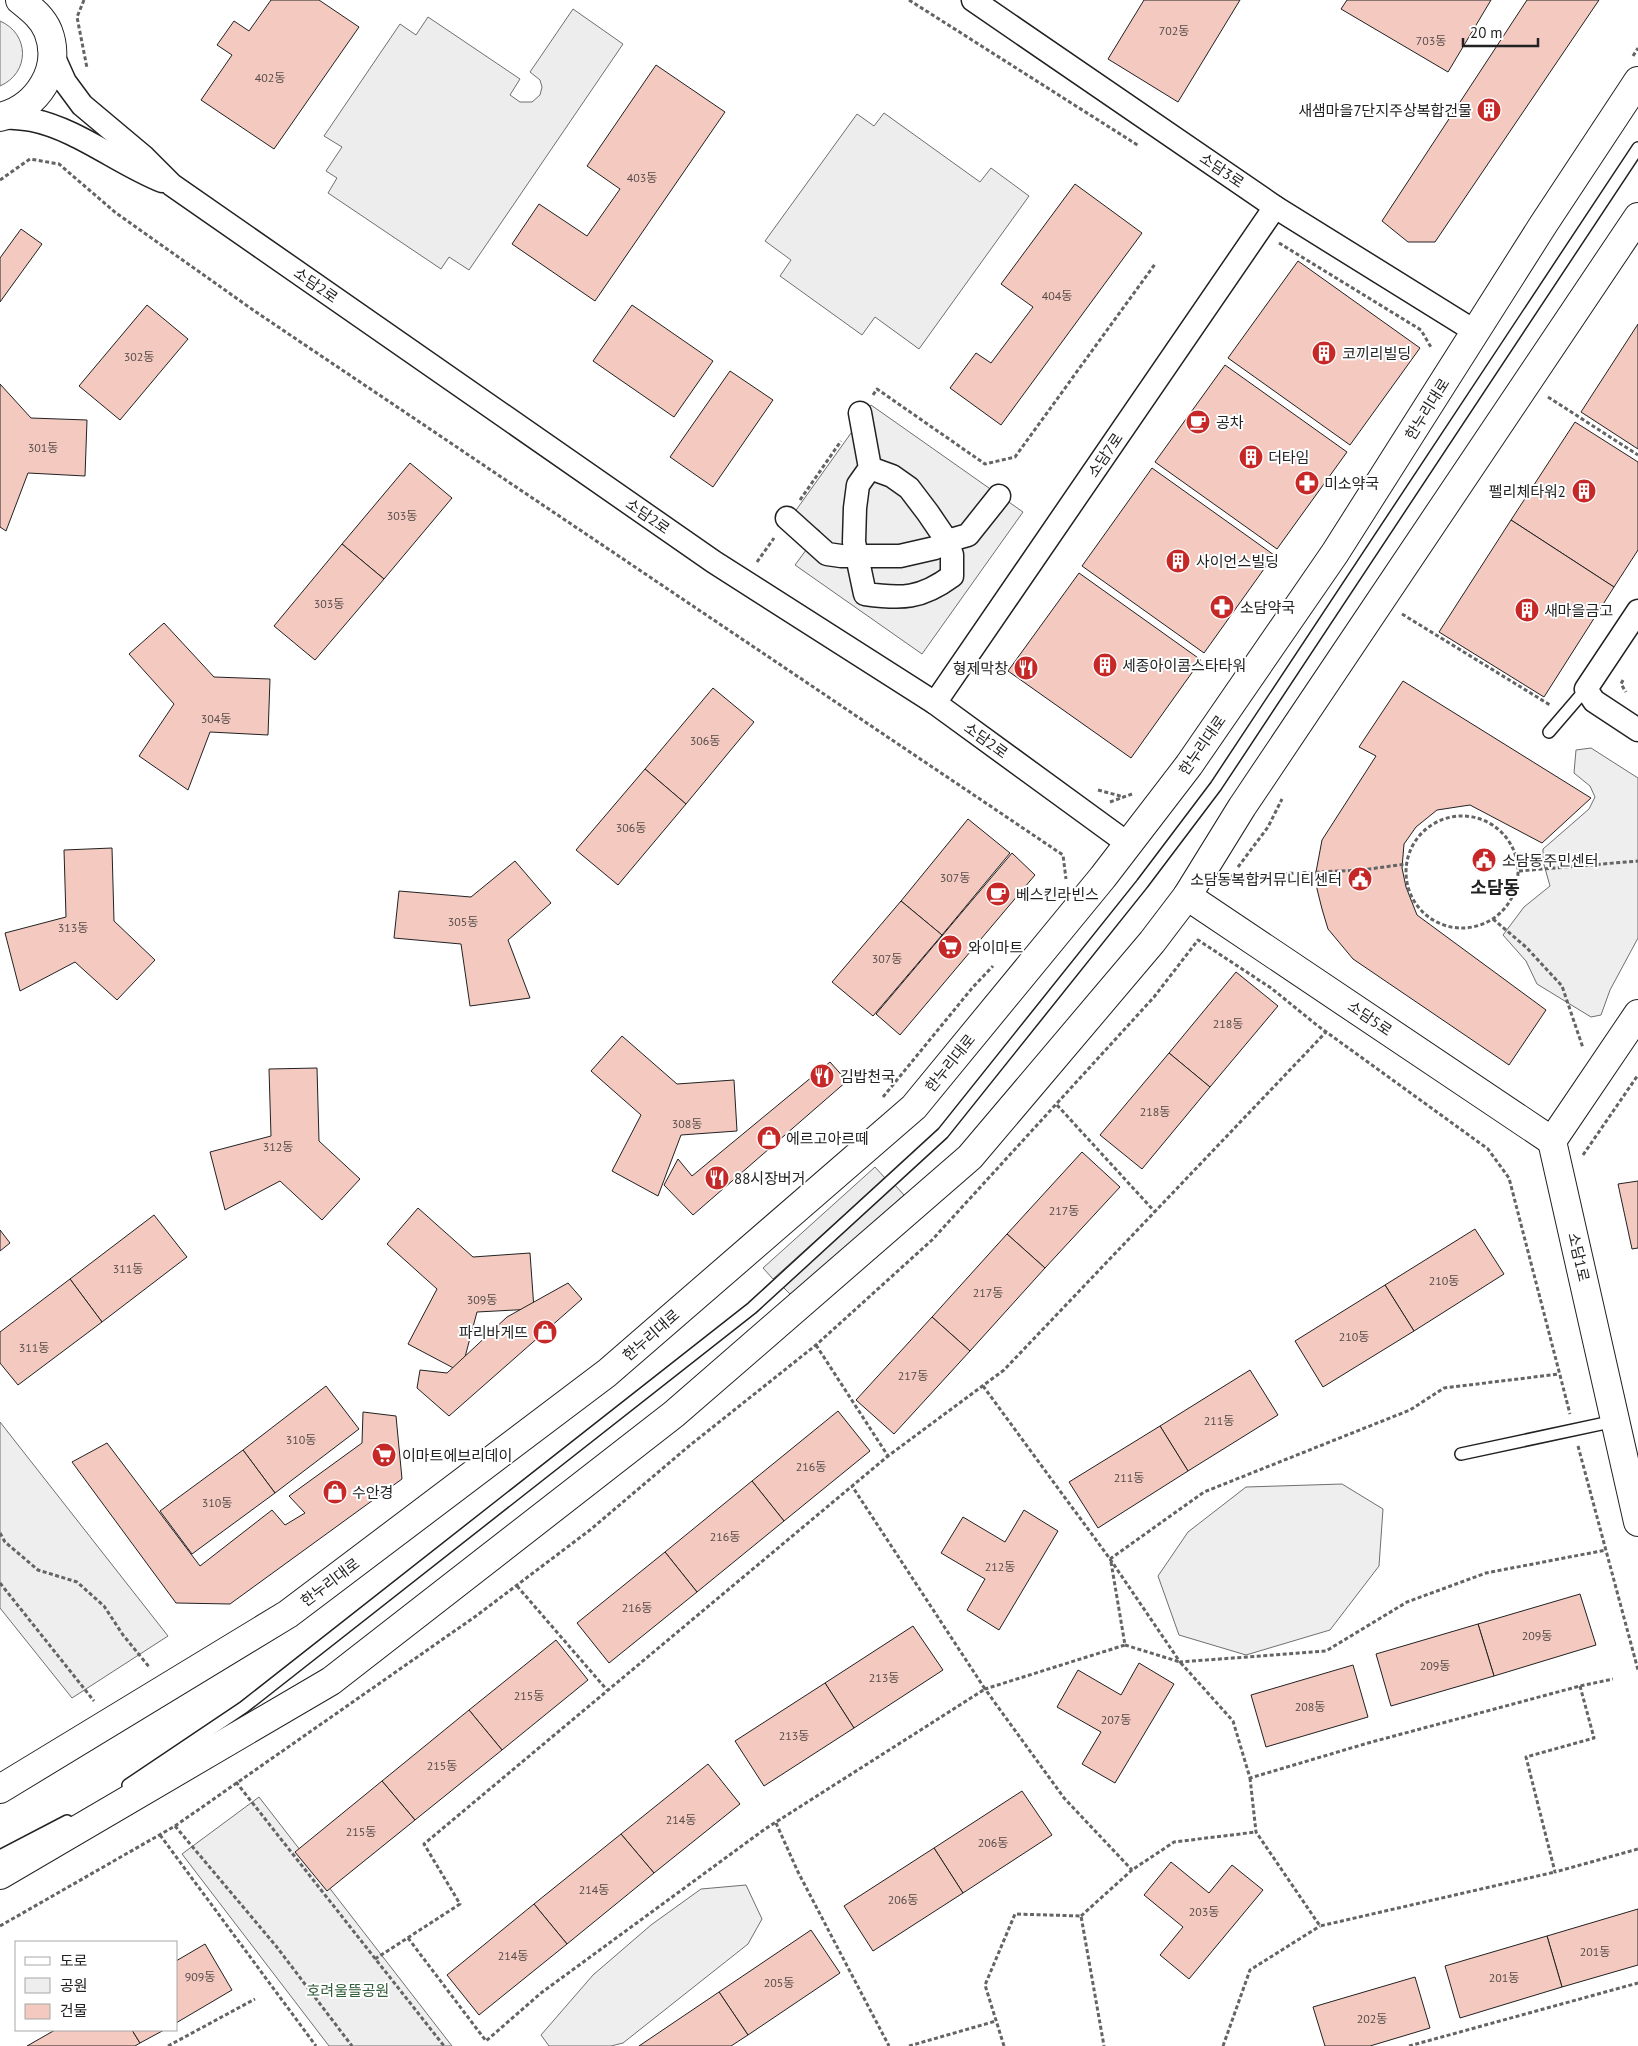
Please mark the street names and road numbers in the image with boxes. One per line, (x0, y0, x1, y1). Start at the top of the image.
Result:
street label: 소담3로 (1196, 148, 1248, 192)
street label: 소담2로 (290, 263, 342, 307)
street label: 한누리대로 (1401, 375, 1453, 443)
street label: 소담7로 (1083, 429, 1127, 481)
street label: 소담2로 (622, 494, 674, 538)
street label: 한누리대로 (1174, 711, 1230, 779)
street label: 소담2로 (960, 718, 1012, 762)
street label: 소담5로 (1344, 996, 1396, 1040)
street label: 한누리대로 (921, 1030, 979, 1096)
street label: 소담1로 (1564, 1231, 1594, 1283)
street label: 한누리대로 (619, 1305, 683, 1365)
street label: 한누리대로 (297, 1554, 363, 1610)

